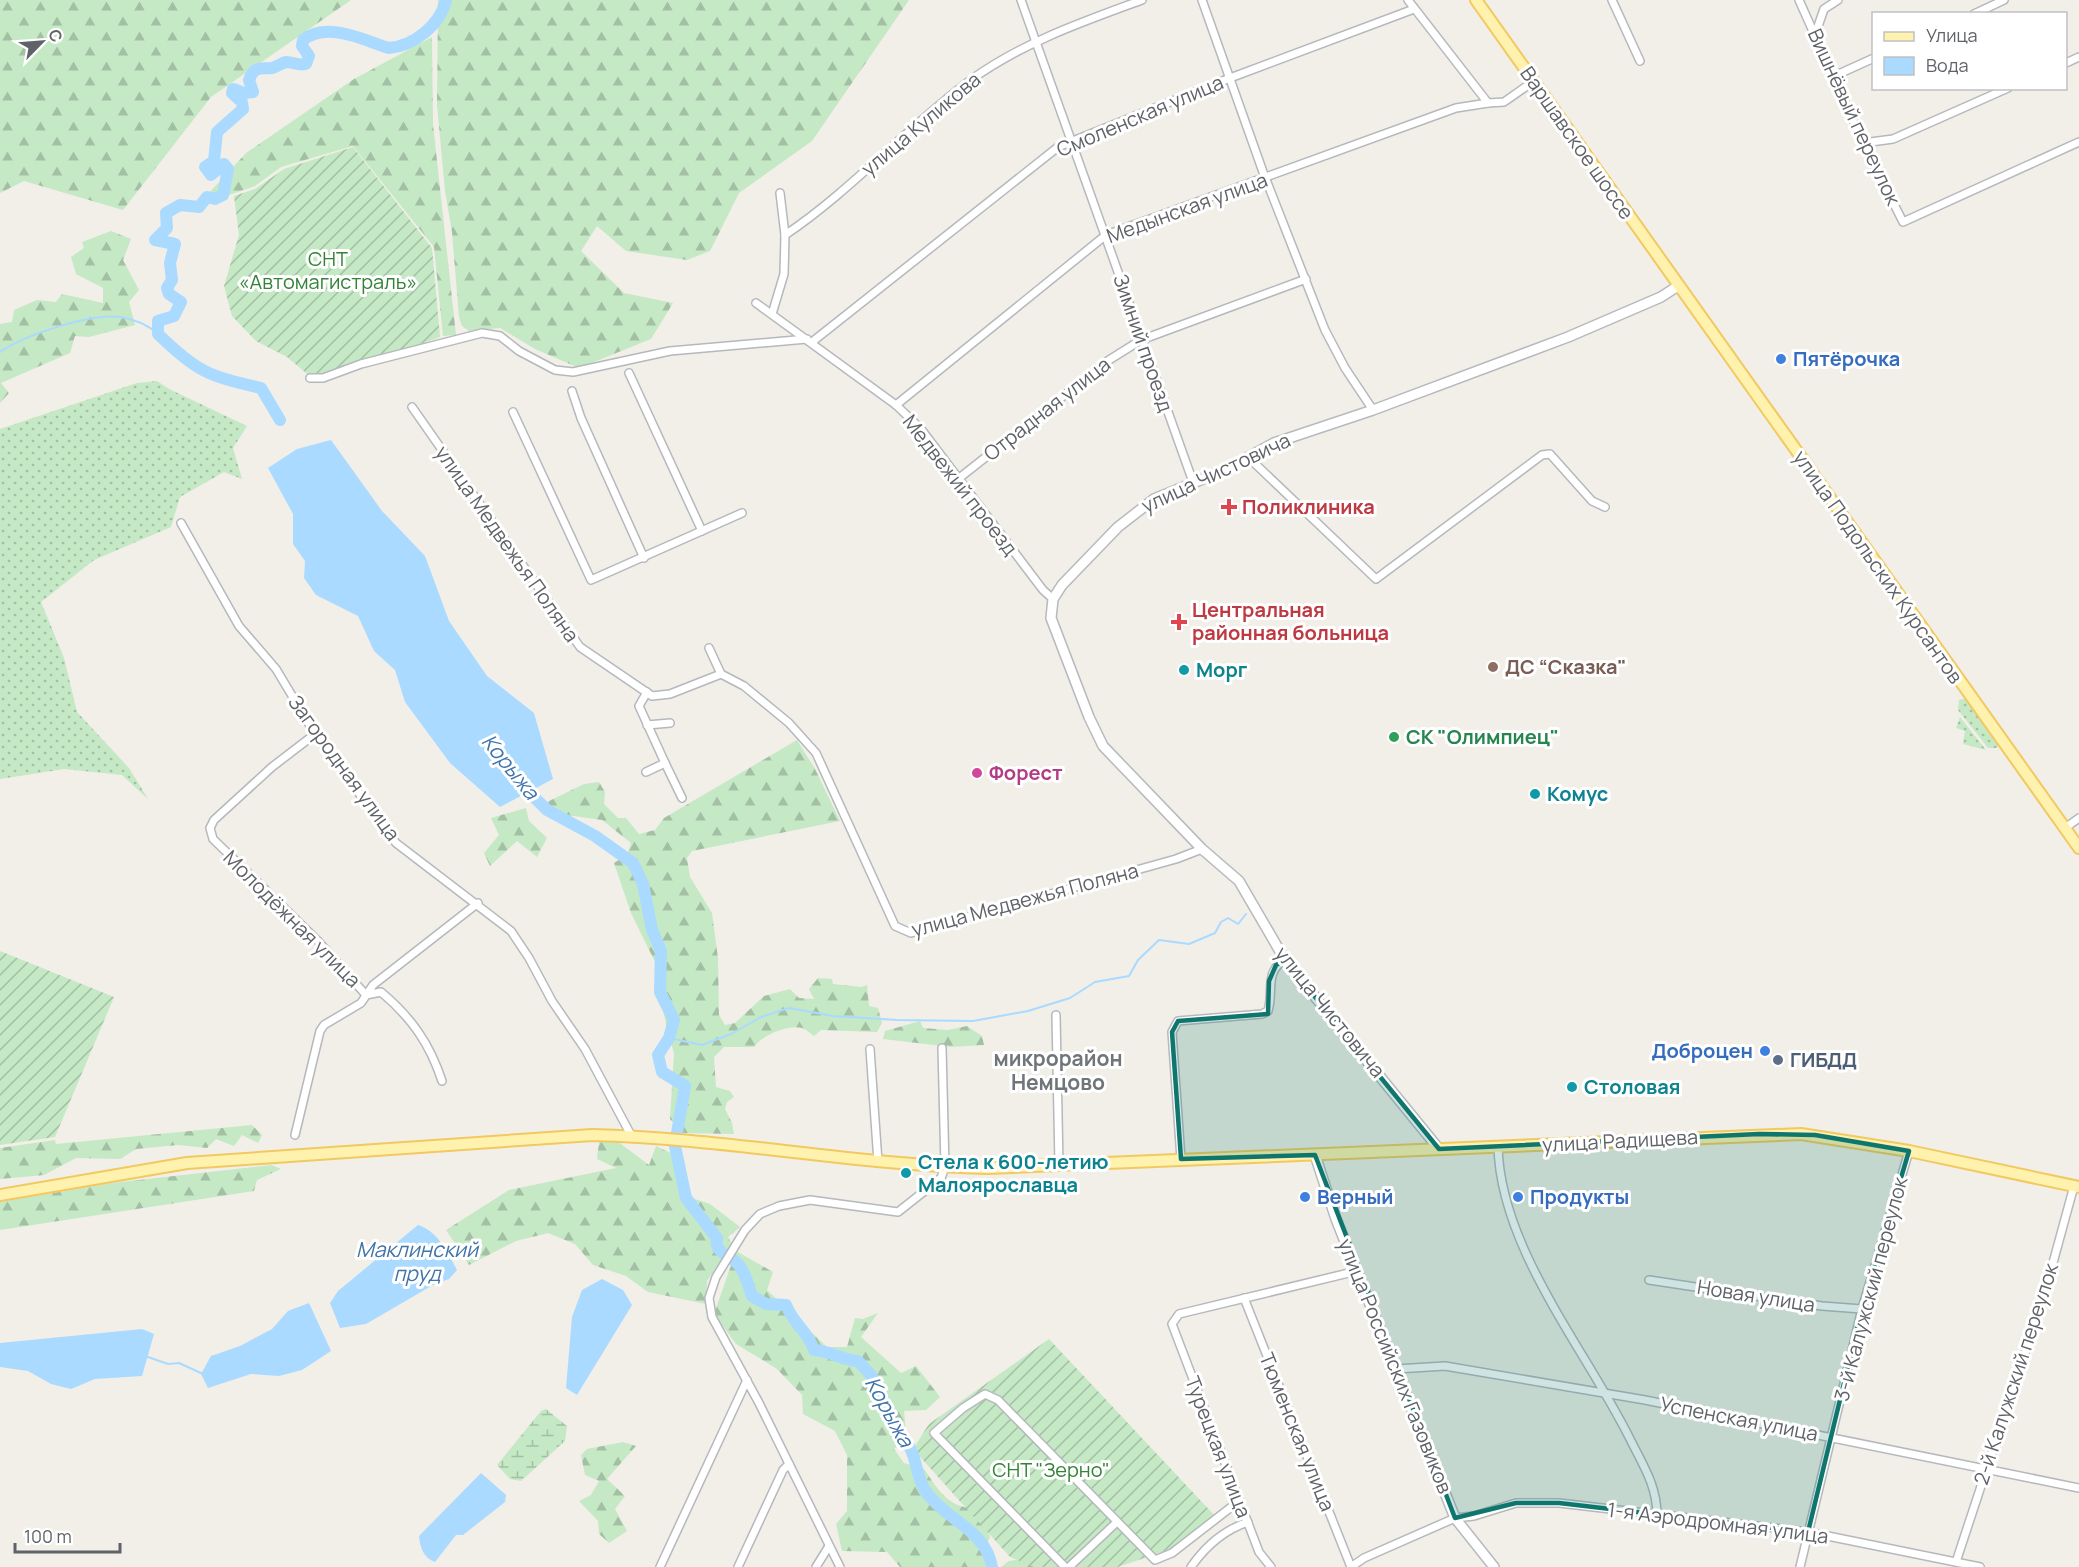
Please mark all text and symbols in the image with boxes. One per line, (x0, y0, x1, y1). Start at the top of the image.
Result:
north arrow (12, 12, 72, 72)
legend (1872, 12, 2067, 90)
text: Улица (1926, 23, 1978, 47)
street label: Вишнёвый переулок (1802, 24, 1908, 210)
text: С (43, 26, 68, 46)
text: Вода (1926, 53, 1968, 77)
street label: Варшавское шоссе (1514, 61, 1640, 225)
street label: улица Куликова (855, 66, 986, 181)
street label: Смоленская улица (1052, 68, 1227, 163)
street label: Медынская улица (1103, 166, 1271, 249)
park label: СНТ «Автомагистраль» (239, 245, 417, 295)
street label: Зимний проезд (1107, 270, 1180, 415)
place label: Пятёрочка (1793, 345, 1900, 372)
street label: Отрадная улица (978, 351, 1116, 467)
marker: Пятёрочка (1774, 352, 1788, 366)
street label: Медвежий проезд (897, 409, 1024, 561)
street label: улица Чистовича (1137, 426, 1295, 519)
street label: улица Медвежья Поляна (429, 440, 586, 647)
street label: улица Подольских Курсантов (1787, 445, 1970, 689)
place label: Поликлиника (1242, 493, 1375, 520)
marker: Поликлиника (1220, 498, 1238, 516)
place label: Центральная районная больница (1192, 596, 1389, 646)
marker: Центральная районная больница (1170, 613, 1188, 631)
place label: ДС “Сказка" (1505, 653, 1627, 680)
place label: Морг (1196, 656, 1248, 683)
marker: ДС “Сказка" (1486, 660, 1500, 674)
marker: Морг (1177, 663, 1191, 677)
street label: Загородная улица (282, 689, 406, 846)
place label: СК "Олимпиец" (1406, 723, 1559, 750)
water label: Корыжа (476, 728, 547, 806)
marker: СК "Олимпиец" (1387, 730, 1401, 744)
place label: Форест (989, 759, 1063, 786)
marker: Форест (970, 766, 984, 780)
place label: Комус (1547, 780, 1608, 807)
marker: Комус (1528, 787, 1542, 801)
street label: Молодёжная улица (218, 844, 367, 993)
street label: улица Медвежья Поляна (908, 856, 1141, 943)
street label: улица Чистовича (1269, 940, 1392, 1083)
place label: Доброцен (1651, 1037, 1753, 1064)
district label: микрорайон Немцово (993, 1044, 1123, 1096)
marker: Доброцен (1758, 1044, 1772, 1058)
place label: ГИБДД (1790, 1046, 1857, 1073)
marker: ГИБДД (1771, 1053, 1785, 1067)
place label: Столовая (1584, 1073, 1680, 1100)
marker: Столовая (1565, 1080, 1579, 1094)
street label: улица Радищева (1541, 1123, 1699, 1158)
place label: Стела к 600-летию Малоярославца (918, 1148, 1109, 1198)
marker: Стела к 600-летию Малоярославца (899, 1166, 913, 1180)
street label: 3-й Калужский переулок (1828, 1173, 1914, 1404)
place label: Верный (1317, 1183, 1393, 1210)
place label: Продукты (1530, 1183, 1629, 1210)
marker: Верный (1298, 1190, 1312, 1204)
marker: Продукты (1511, 1190, 1525, 1204)
street label: улица Российских Газовиков (1332, 1234, 1459, 1497)
water label: Маклинский пруд (356, 1235, 480, 1287)
street label: 2-й Калужский переулок (1967, 1259, 2064, 1488)
street label: Новая улица (1695, 1273, 1817, 1318)
street label: Тюменская улица (1253, 1349, 1342, 1515)
water label: Корыжа (859, 1371, 921, 1453)
street label: Турецкая улица (1179, 1372, 1258, 1521)
street label: Успенская улица (1658, 1390, 1820, 1447)
park label: СНТ "Зерно" (992, 1456, 1110, 1483)
street label: 1-я Аэродромная улица (1606, 1496, 1830, 1549)
scale bar (15, 1516, 120, 1554)
text: 100 m (24, 1524, 72, 1548)

